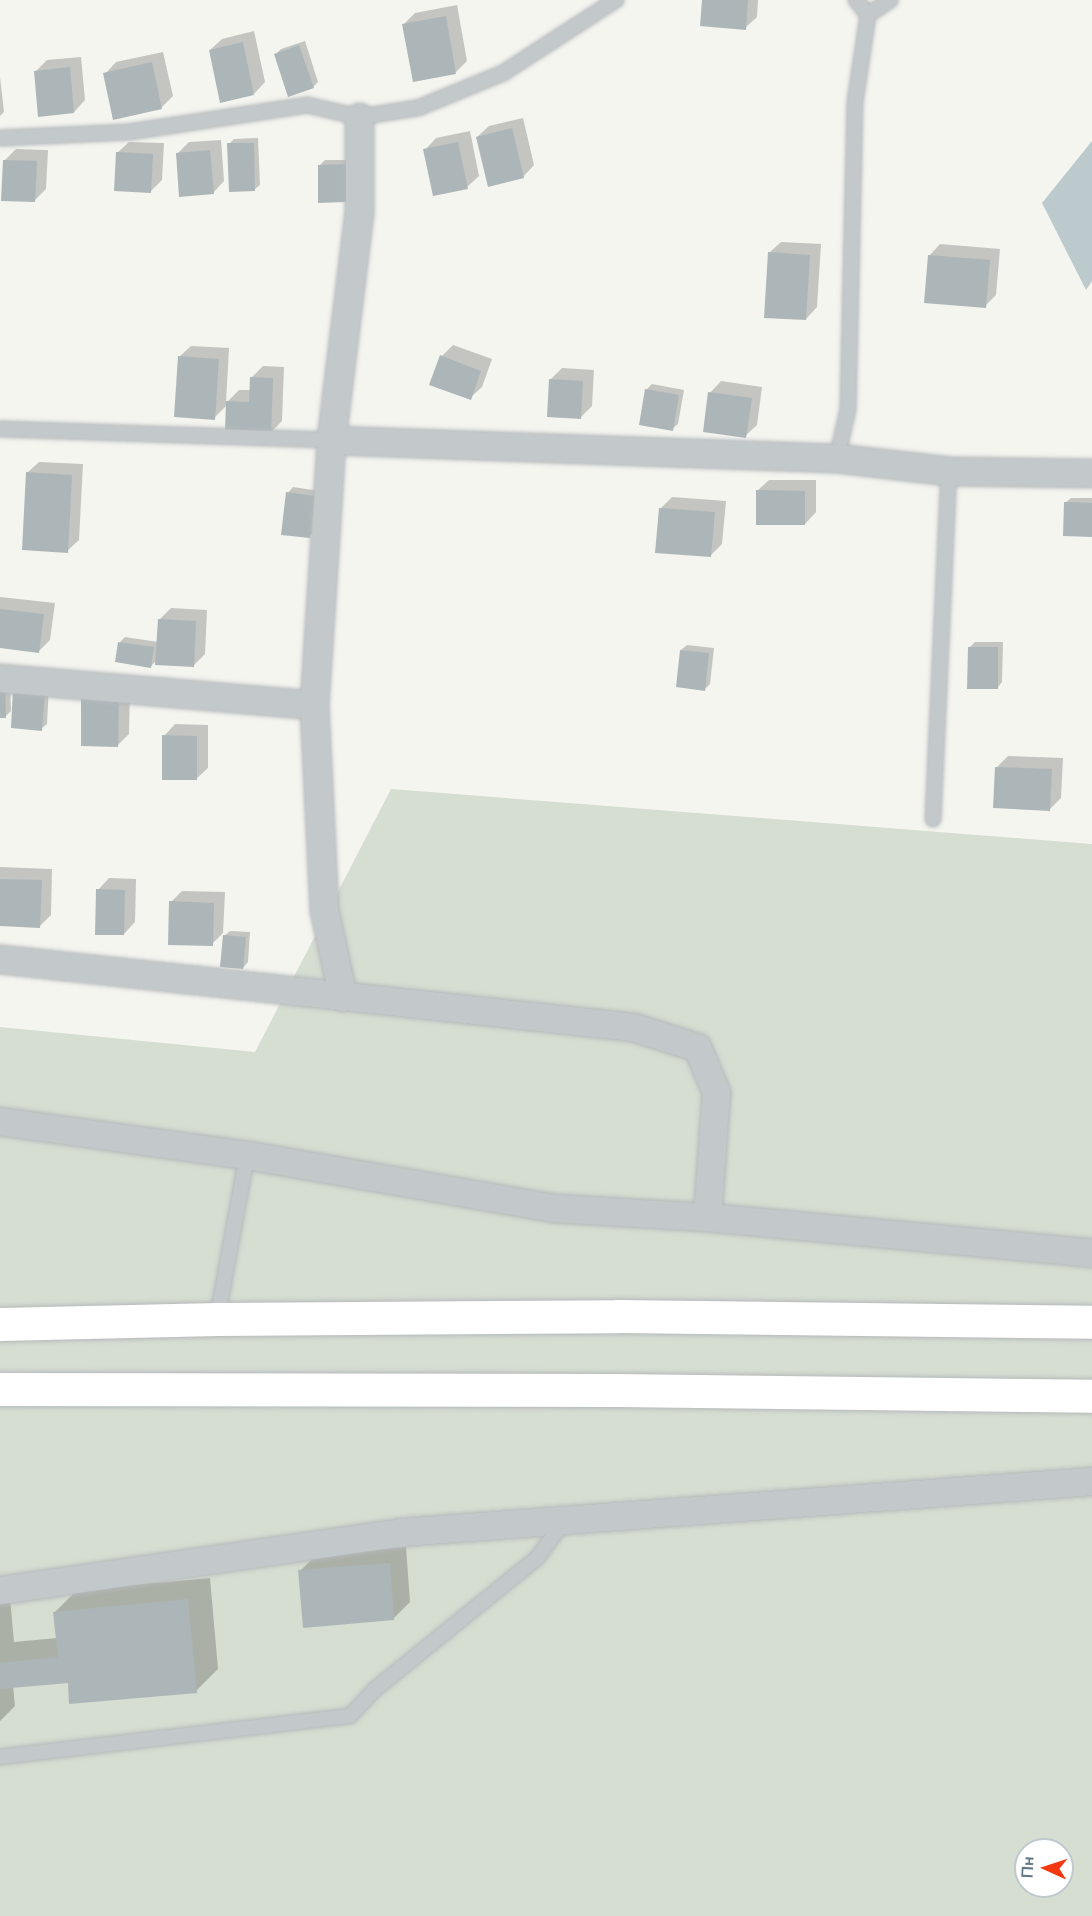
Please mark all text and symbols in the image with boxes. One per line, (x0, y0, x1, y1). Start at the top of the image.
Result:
north arrow (1014, 1838, 1074, 1898)
text: Пн (1016, 1856, 1040, 1879)

